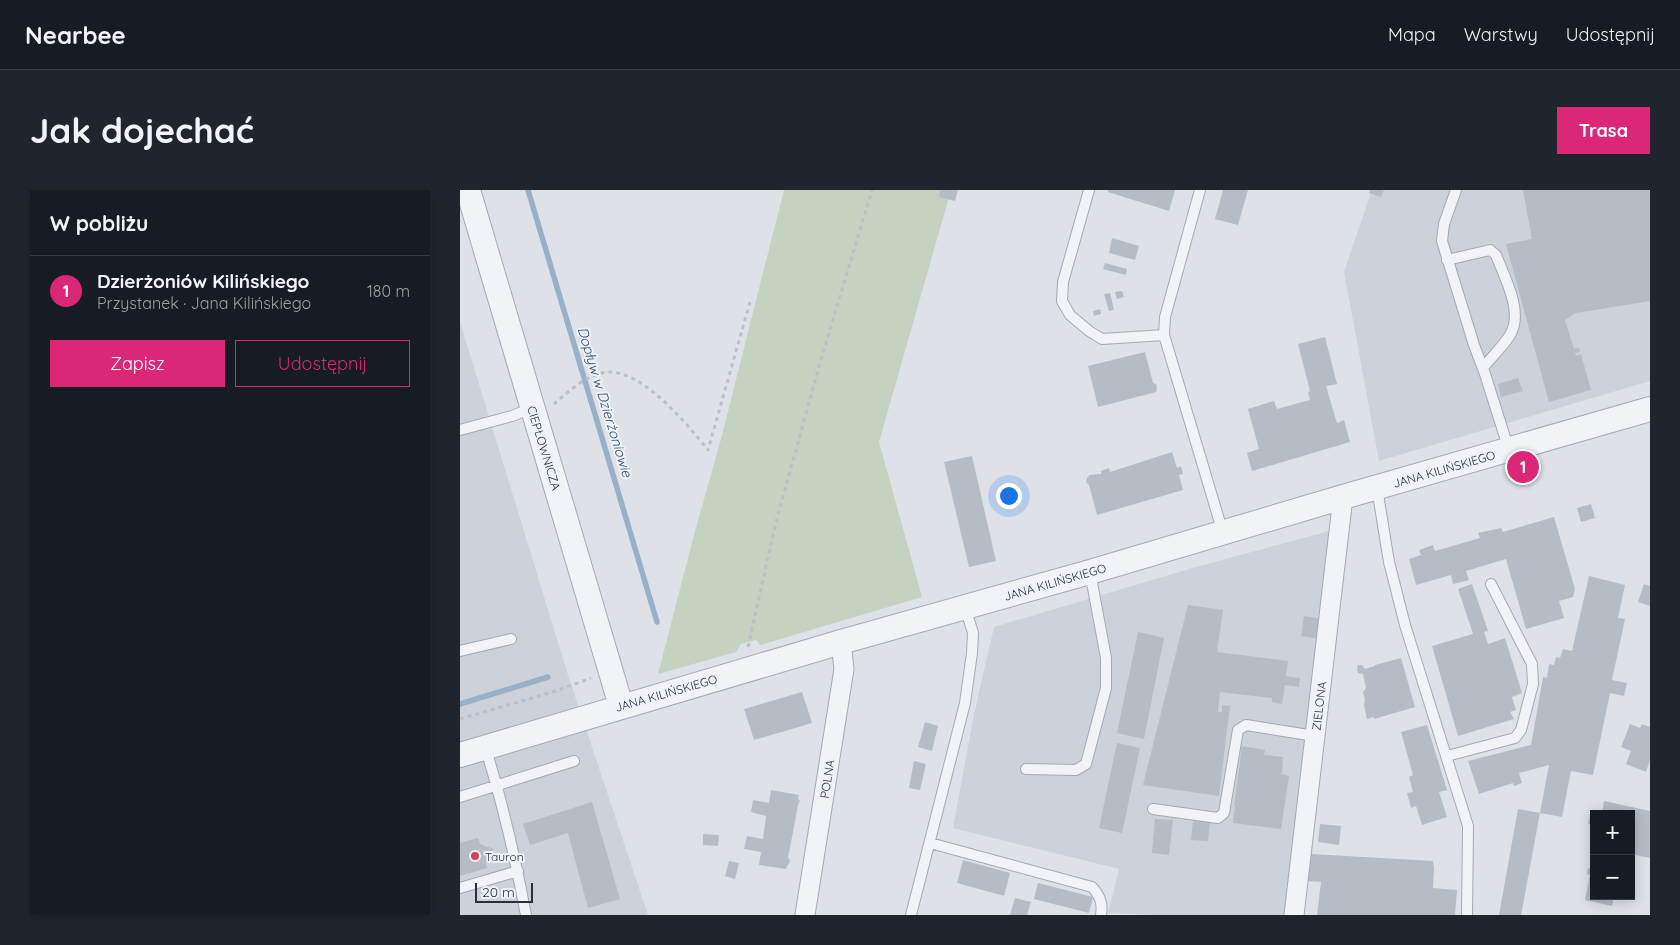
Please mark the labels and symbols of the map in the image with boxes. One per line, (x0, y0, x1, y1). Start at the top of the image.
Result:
water label: Dopływ w Dzierżoniowie (574, 325, 637, 480)
street label: CIEPŁOWNICZA (524, 404, 564, 492)
street label: JANA KILIŃSKIEGO (1391, 447, 1497, 491)
pin: 1 (1507, 448, 1539, 486)
your location (996, 483, 1022, 509)
street label: JANA KILIŃSKIEGO (1002, 560, 1108, 604)
street label: JANA KILIŃSKIEGO (613, 671, 719, 715)
street label: ZIELONA (1309, 680, 1329, 731)
street label: POLNA (817, 758, 838, 800)
place label: Tauron (485, 849, 524, 864)
marker: Tauron (469, 850, 481, 862)
scale bar (475, 880, 532, 903)

